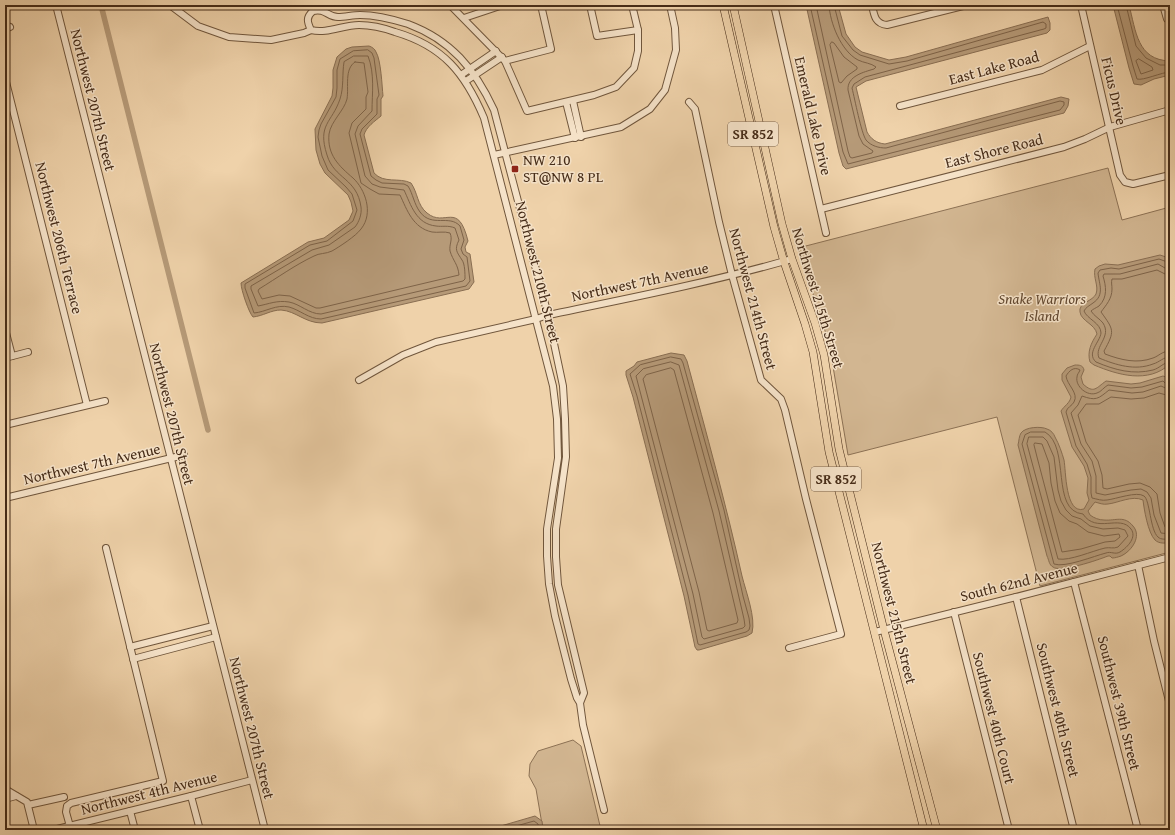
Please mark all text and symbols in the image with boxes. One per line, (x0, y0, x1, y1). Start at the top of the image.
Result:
street label: Northwest 207th Street (66, 27, 121, 174)
street label: East Lake Road (946, 45, 1041, 90)
street label: Emerald Lake Drive (790, 54, 837, 177)
street label: Ficus Drive (1096, 55, 1133, 127)
road number: SR 852 (728, 122, 778, 146)
street label: East Shore Road (943, 128, 1045, 173)
place label: NW 210 ST@NW 8 PL (523, 149, 604, 187)
street label: Northwest 206th Terrace (30, 160, 89, 316)
marker: NW 210 ST@NW 8 PL (510, 164, 520, 174)
street label: Northwest 210th Street (511, 199, 566, 346)
street label: Northwest 215th Street (787, 225, 850, 371)
street label: Northwest 214th Street (724, 226, 783, 373)
street label: Northwest 7th Avenue (569, 257, 710, 306)
park label: Snake Warriors Island (998, 288, 1086, 326)
street label: Northwest 207th Street (145, 341, 200, 488)
street label: Northwest 7th Avenue (21, 438, 162, 489)
road number: SR 852 (811, 467, 861, 491)
street label: Northwest 215th Street (867, 540, 922, 687)
street label: South 62nd Avenue (958, 557, 1080, 606)
street label: Southwest 39th Street (1093, 633, 1147, 773)
street label: Southwest 40th Street (1032, 640, 1086, 780)
street label: Southwest 40th Court (968, 650, 1021, 787)
street label: Northwest 207th Street (225, 655, 280, 802)
street label: Northwest 4th Avenue (79, 765, 219, 820)

